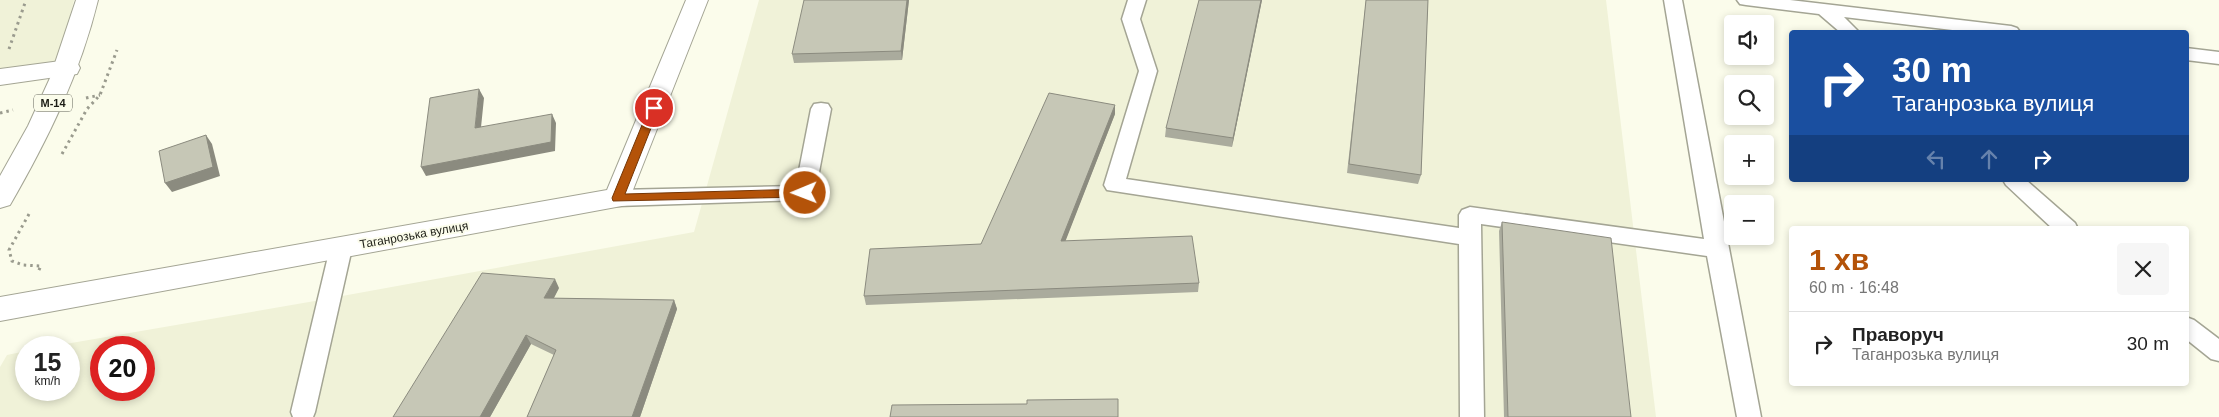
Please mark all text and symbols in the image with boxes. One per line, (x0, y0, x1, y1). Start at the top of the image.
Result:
map controls (1724, 15, 1774, 245)
button: sound (1724, 15, 1774, 65)
icon: right (1809, 50, 1874, 115)
text: 30 m (1892, 50, 1972, 89)
button: search (1724, 75, 1774, 125)
pin (633, 87, 675, 129)
text: Таганрозька вулиця (1892, 91, 2094, 116)
icon: arrive (640, 94, 668, 122)
road number: М-14 (34, 95, 72, 112)
button: + (1724, 135, 1774, 185)
icon: left (1922, 145, 1950, 173)
icon: ahead (1975, 145, 2003, 173)
icon: right (2028, 145, 2056, 173)
position arrow (778, 166, 830, 218)
button: − (1724, 195, 1774, 245)
street label: Таганрозька вулиця (358, 219, 470, 251)
text: 1 хв (1809, 243, 1869, 276)
button: close (2117, 243, 2169, 295)
text: 60 m · 16:48 (1809, 279, 1899, 296)
text: Праворуч (1852, 324, 1944, 345)
icon: right (1809, 330, 1837, 358)
text: 30 m (2127, 333, 2169, 354)
speed limit sign: 20 (90, 336, 155, 401)
text: Таганрозька вулиця (1852, 346, 1999, 363)
text: 15 (34, 348, 61, 376)
text: km/h (34, 374, 61, 388)

